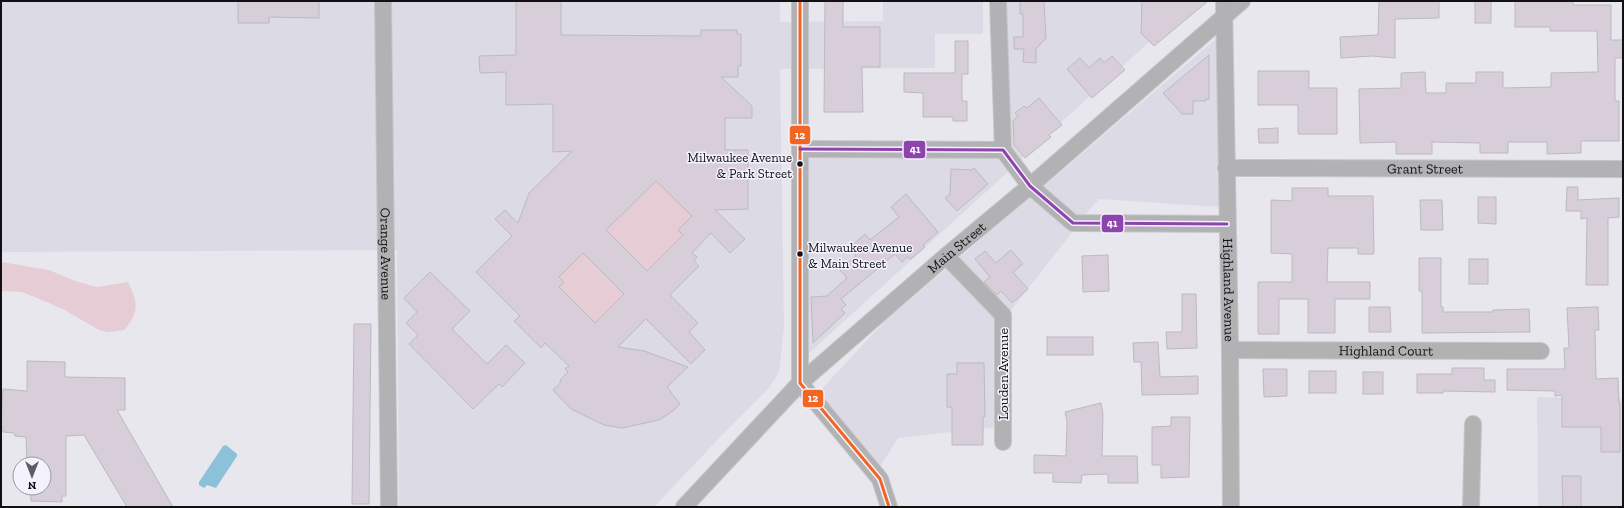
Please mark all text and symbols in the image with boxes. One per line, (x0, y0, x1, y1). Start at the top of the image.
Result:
line badge: 12 (789, 125, 811, 145)
text: 12 (795, 129, 805, 142)
line badge: 41 (903, 140, 926, 159)
text: 41 (910, 143, 921, 156)
place label: Milwaukee Avenue & Park Street (688, 150, 792, 181)
marker: Milwaukee Avenue & Park Street (795, 159, 805, 169)
street label: Grant Street (1387, 160, 1464, 178)
street label: Orange Avenue (376, 208, 395, 301)
line badge: 41 (1101, 214, 1124, 233)
text: 41 (1107, 217, 1118, 230)
street label: Main Street (924, 218, 990, 277)
street label: Highland Avenue (1219, 238, 1238, 342)
place label: Milwaukee Avenue & Main Street (808, 240, 912, 271)
marker: Milwaukee Avenue & Main Street (795, 249, 805, 259)
street label: Louden Avenue (995, 328, 1012, 420)
street label: Highland Court (1339, 342, 1434, 360)
line badge: 12 (802, 389, 824, 408)
text: 12 (808, 392, 818, 405)
north arrow (12, 456, 52, 496)
text: N (27, 479, 36, 492)

